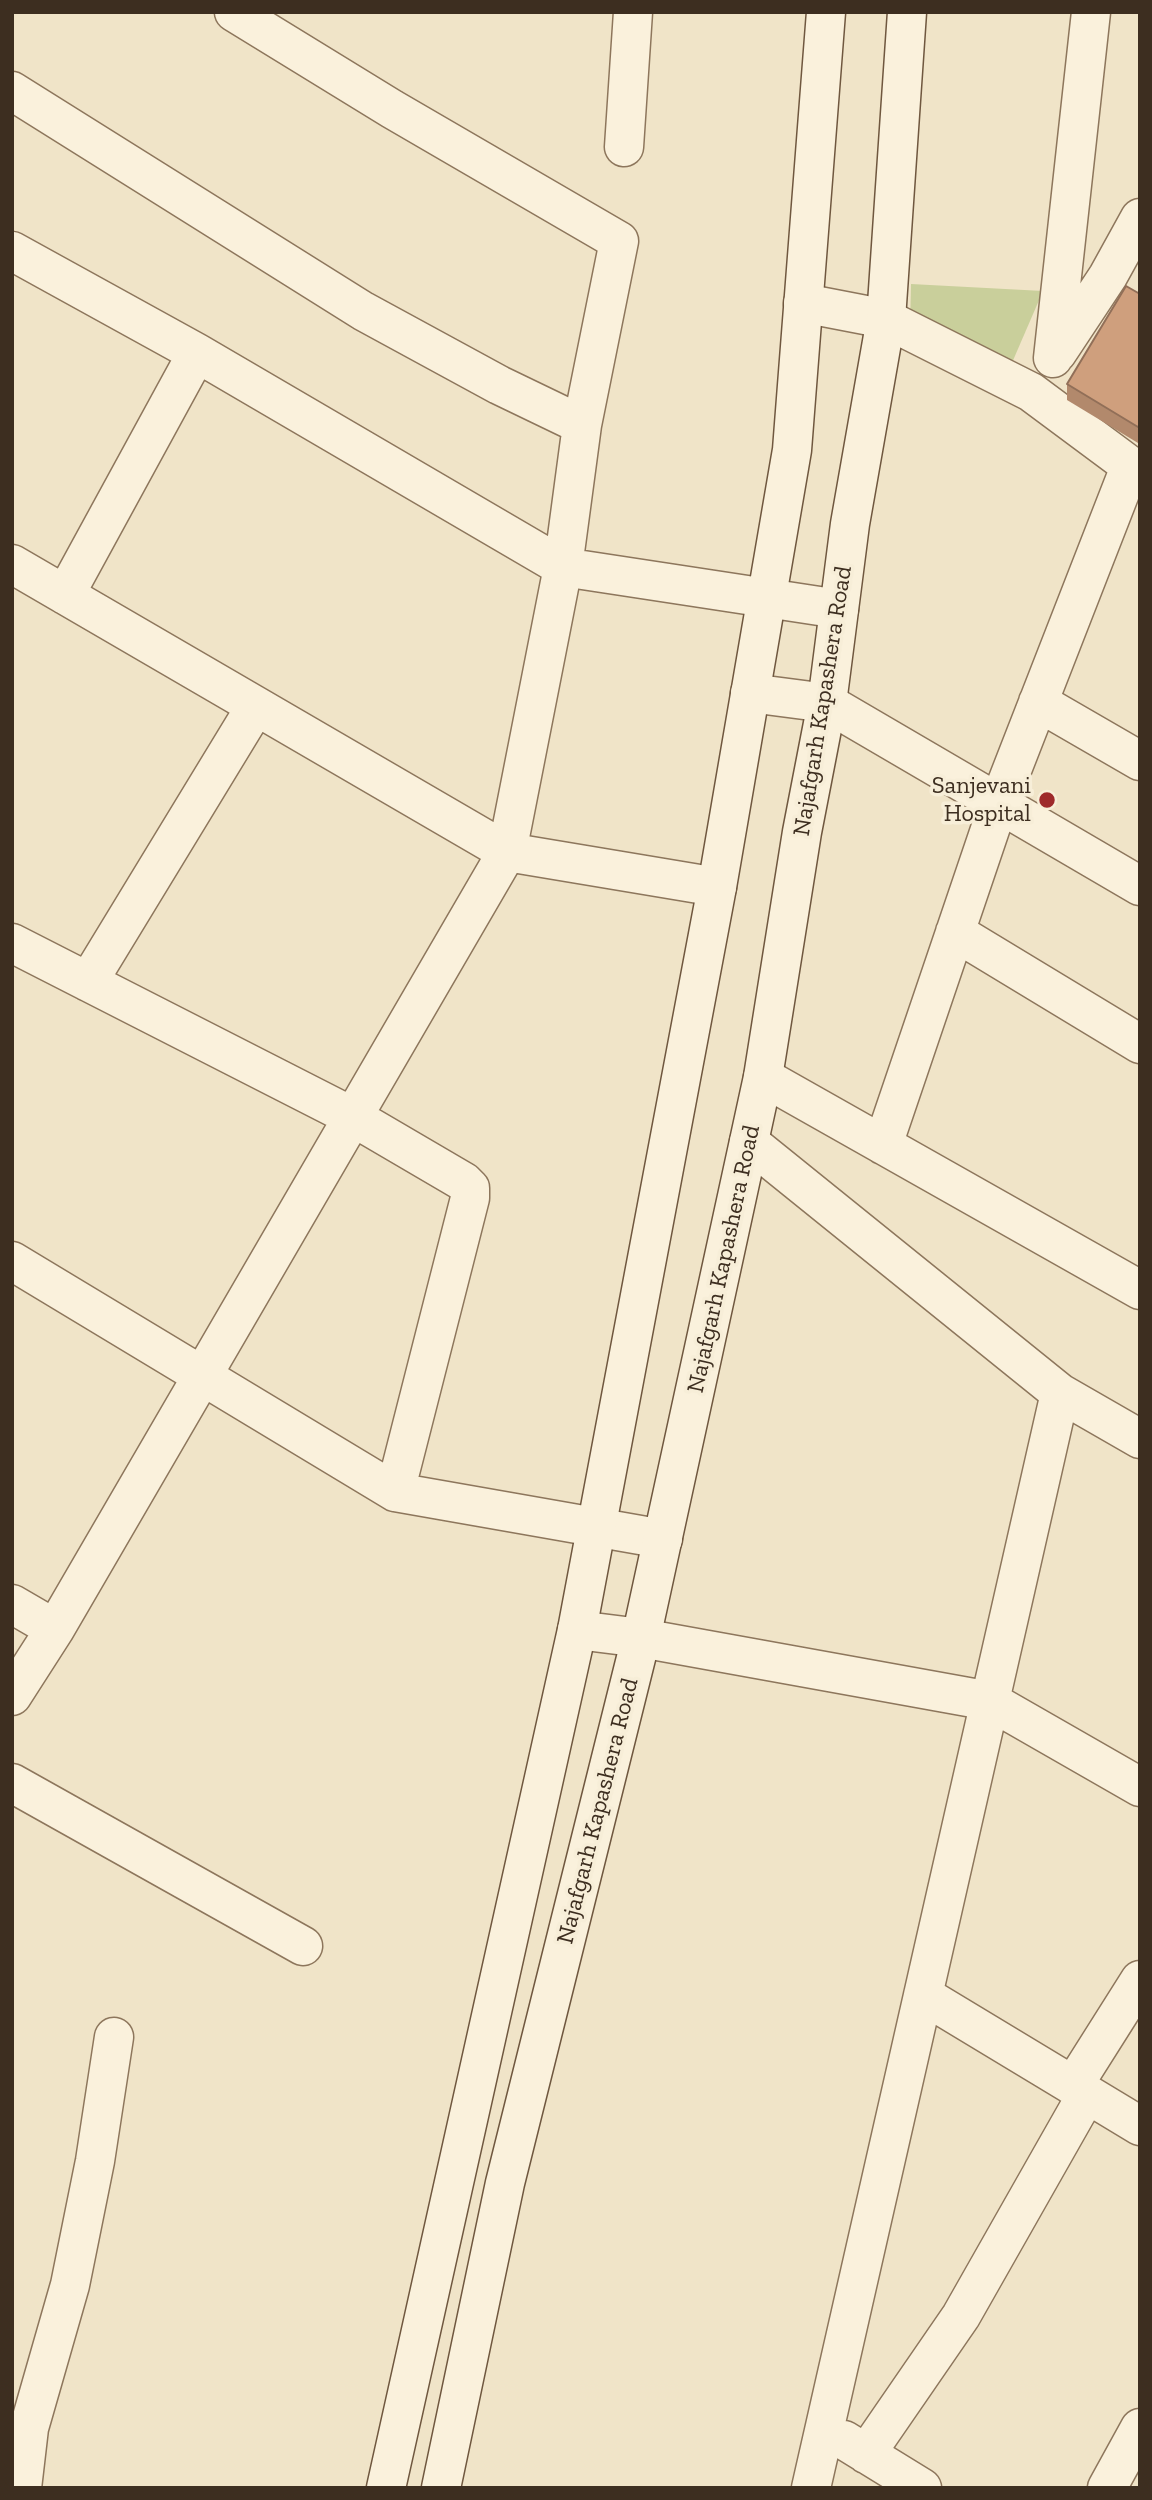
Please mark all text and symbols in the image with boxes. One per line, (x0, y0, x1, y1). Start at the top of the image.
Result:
street label: Najafgarh Kapashera Road (787, 564, 859, 838)
place label: Sanjevani Hospital (932, 772, 1031, 828)
marker: Sanjevani Hospital (1037, 790, 1057, 810)
street label: Najafgarh Kapashera Road (682, 1122, 766, 1396)
street label: Najafgarh Kapashera Road (551, 1675, 645, 1947)

